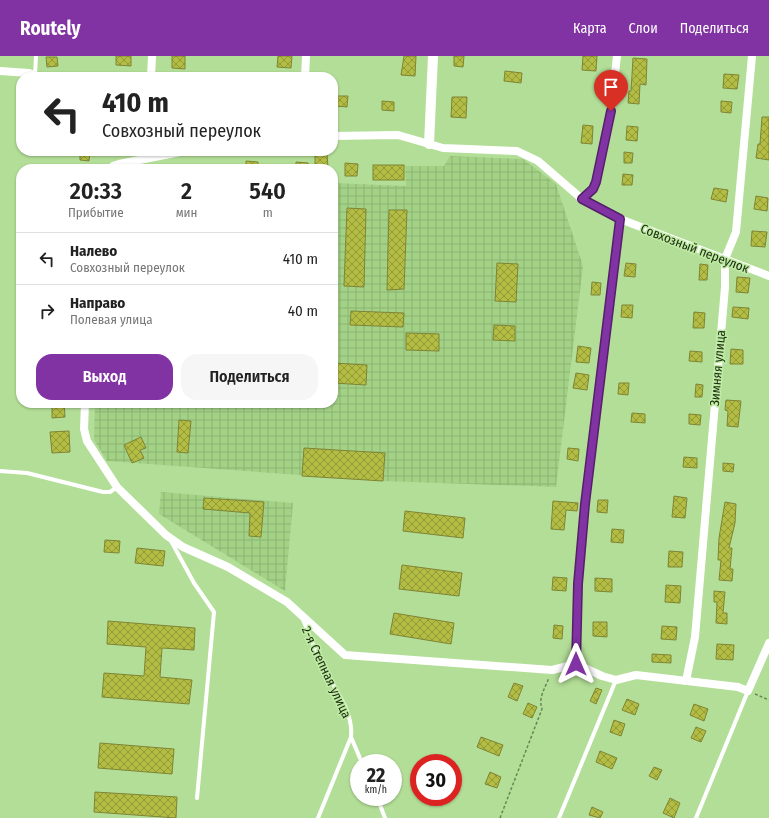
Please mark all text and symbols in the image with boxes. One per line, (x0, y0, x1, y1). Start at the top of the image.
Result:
text: Routely (20, 17, 80, 40)
text: Карта (573, 20, 607, 37)
text: Слои (629, 20, 658, 37)
text: Поделиться (680, 20, 749, 37)
pin (594, 70, 628, 111)
icon: arrive (600, 76, 622, 98)
text: 410 m (102, 86, 169, 119)
icon: left (36, 88, 88, 140)
text: Совхозный переулок (102, 120, 261, 142)
text: 20:33 (70, 177, 122, 205)
text: 2 (181, 177, 192, 205)
text: 540 (249, 177, 286, 205)
text: Прибытие (68, 205, 124, 220)
text: мин (176, 205, 197, 220)
text: m (263, 205, 273, 220)
street label: Совхозный переулок (639, 221, 751, 276)
text: Налево (70, 242, 117, 260)
icon: left (36, 248, 58, 270)
text: 410 m (283, 250, 318, 268)
text: Совхозный переулок (70, 260, 185, 275)
text: Направо (70, 294, 125, 312)
icon: right (36, 300, 58, 322)
text: 40 m (288, 302, 318, 320)
text: Полевая улица (70, 312, 153, 327)
street label: Зимняя улица (707, 329, 728, 407)
button: Выход (36, 354, 173, 400)
button: Поделиться (181, 354, 318, 400)
street label: 2-я Степная улица (299, 624, 354, 720)
position arrow (555, 643, 597, 685)
speed limit sign: 30 (410, 754, 462, 806)
text: 22 (367, 763, 385, 787)
text: km/h (365, 784, 387, 796)

